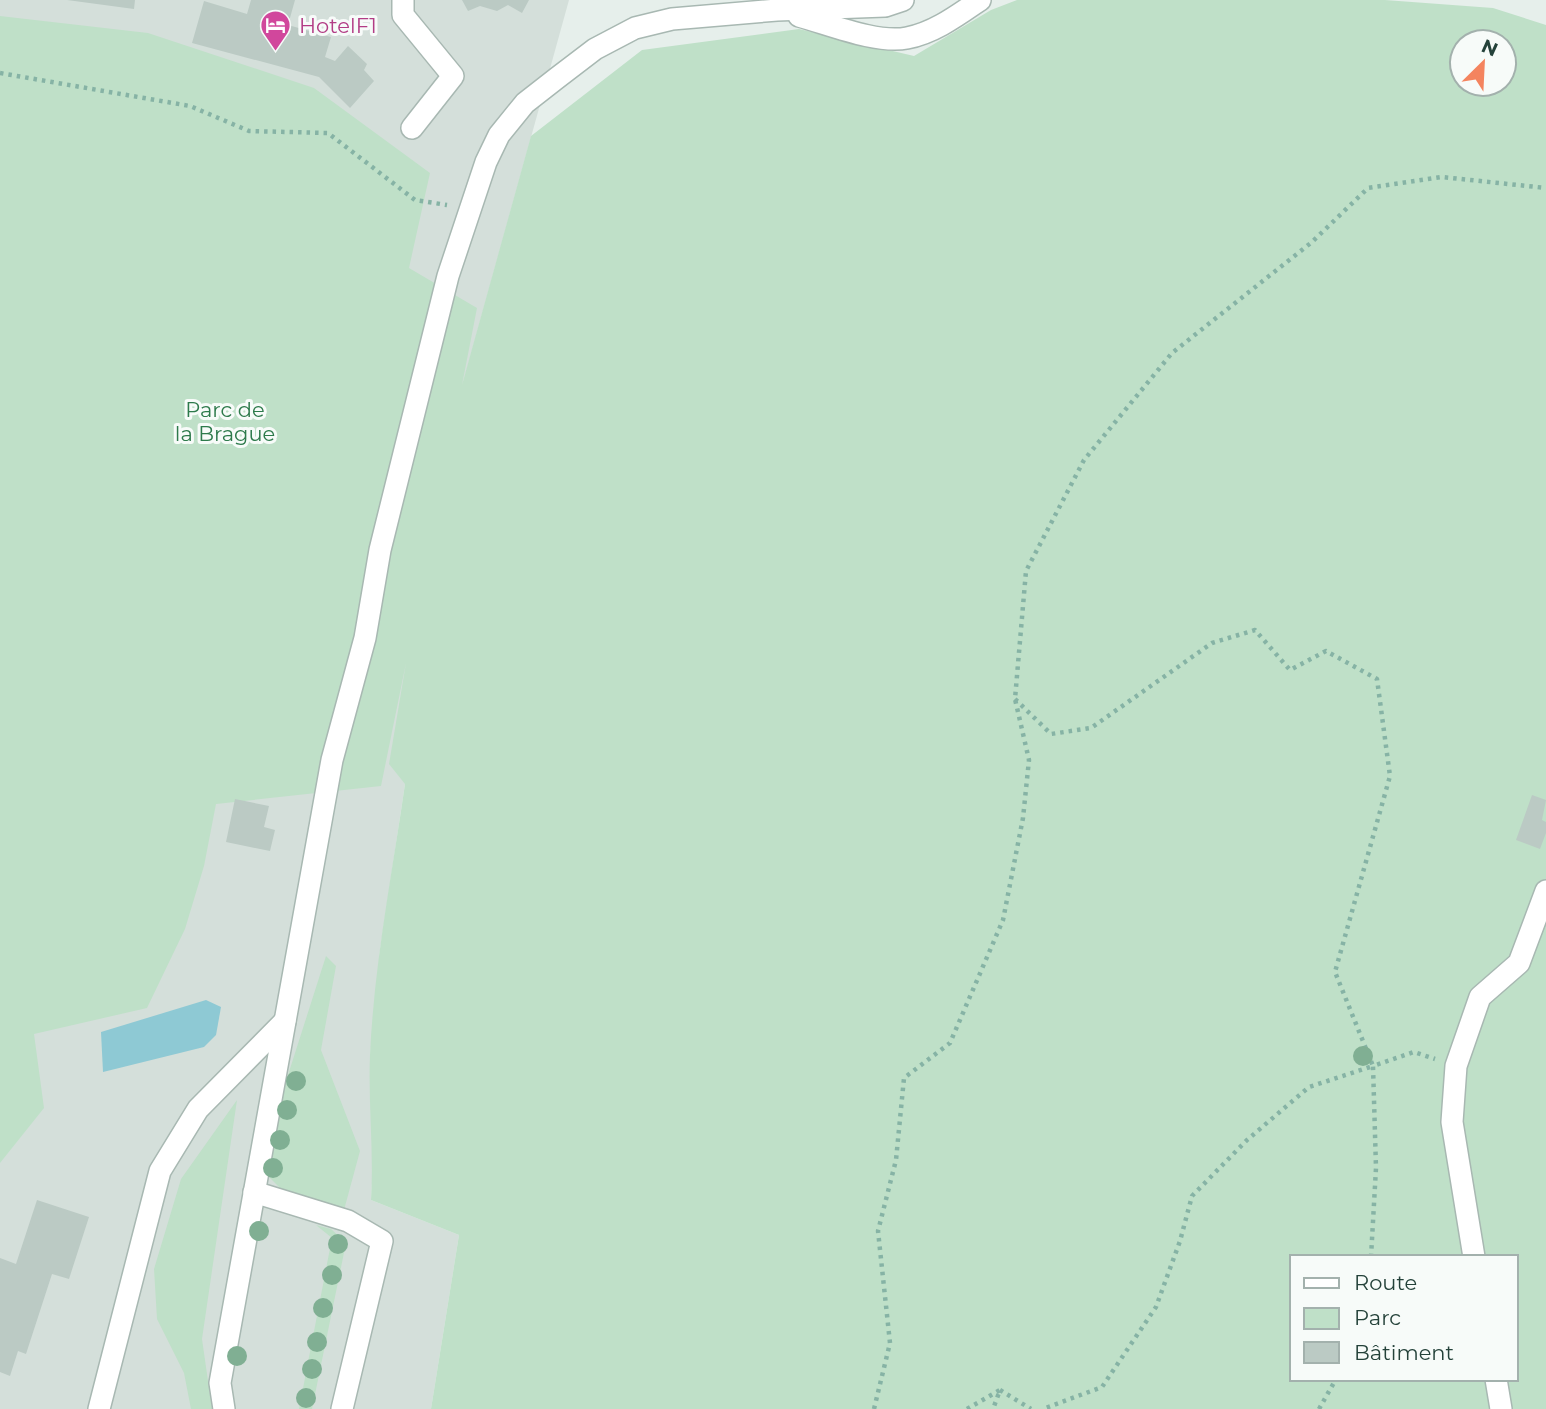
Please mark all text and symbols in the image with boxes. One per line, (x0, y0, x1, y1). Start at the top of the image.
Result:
hotel icon: HotelF1 (259, 8, 293, 52)
place label: HotelF1 (299, 13, 377, 38)
north arrow (1448, 28, 1518, 98)
text: N (1478, 34, 1501, 62)
park label: Parc de la Brague (175, 397, 275, 446)
legend (1290, 1255, 1518, 1381)
text: Route (1354, 1270, 1417, 1295)
text: Parc (1354, 1305, 1401, 1330)
text: Bâtiment (1354, 1340, 1454, 1365)

